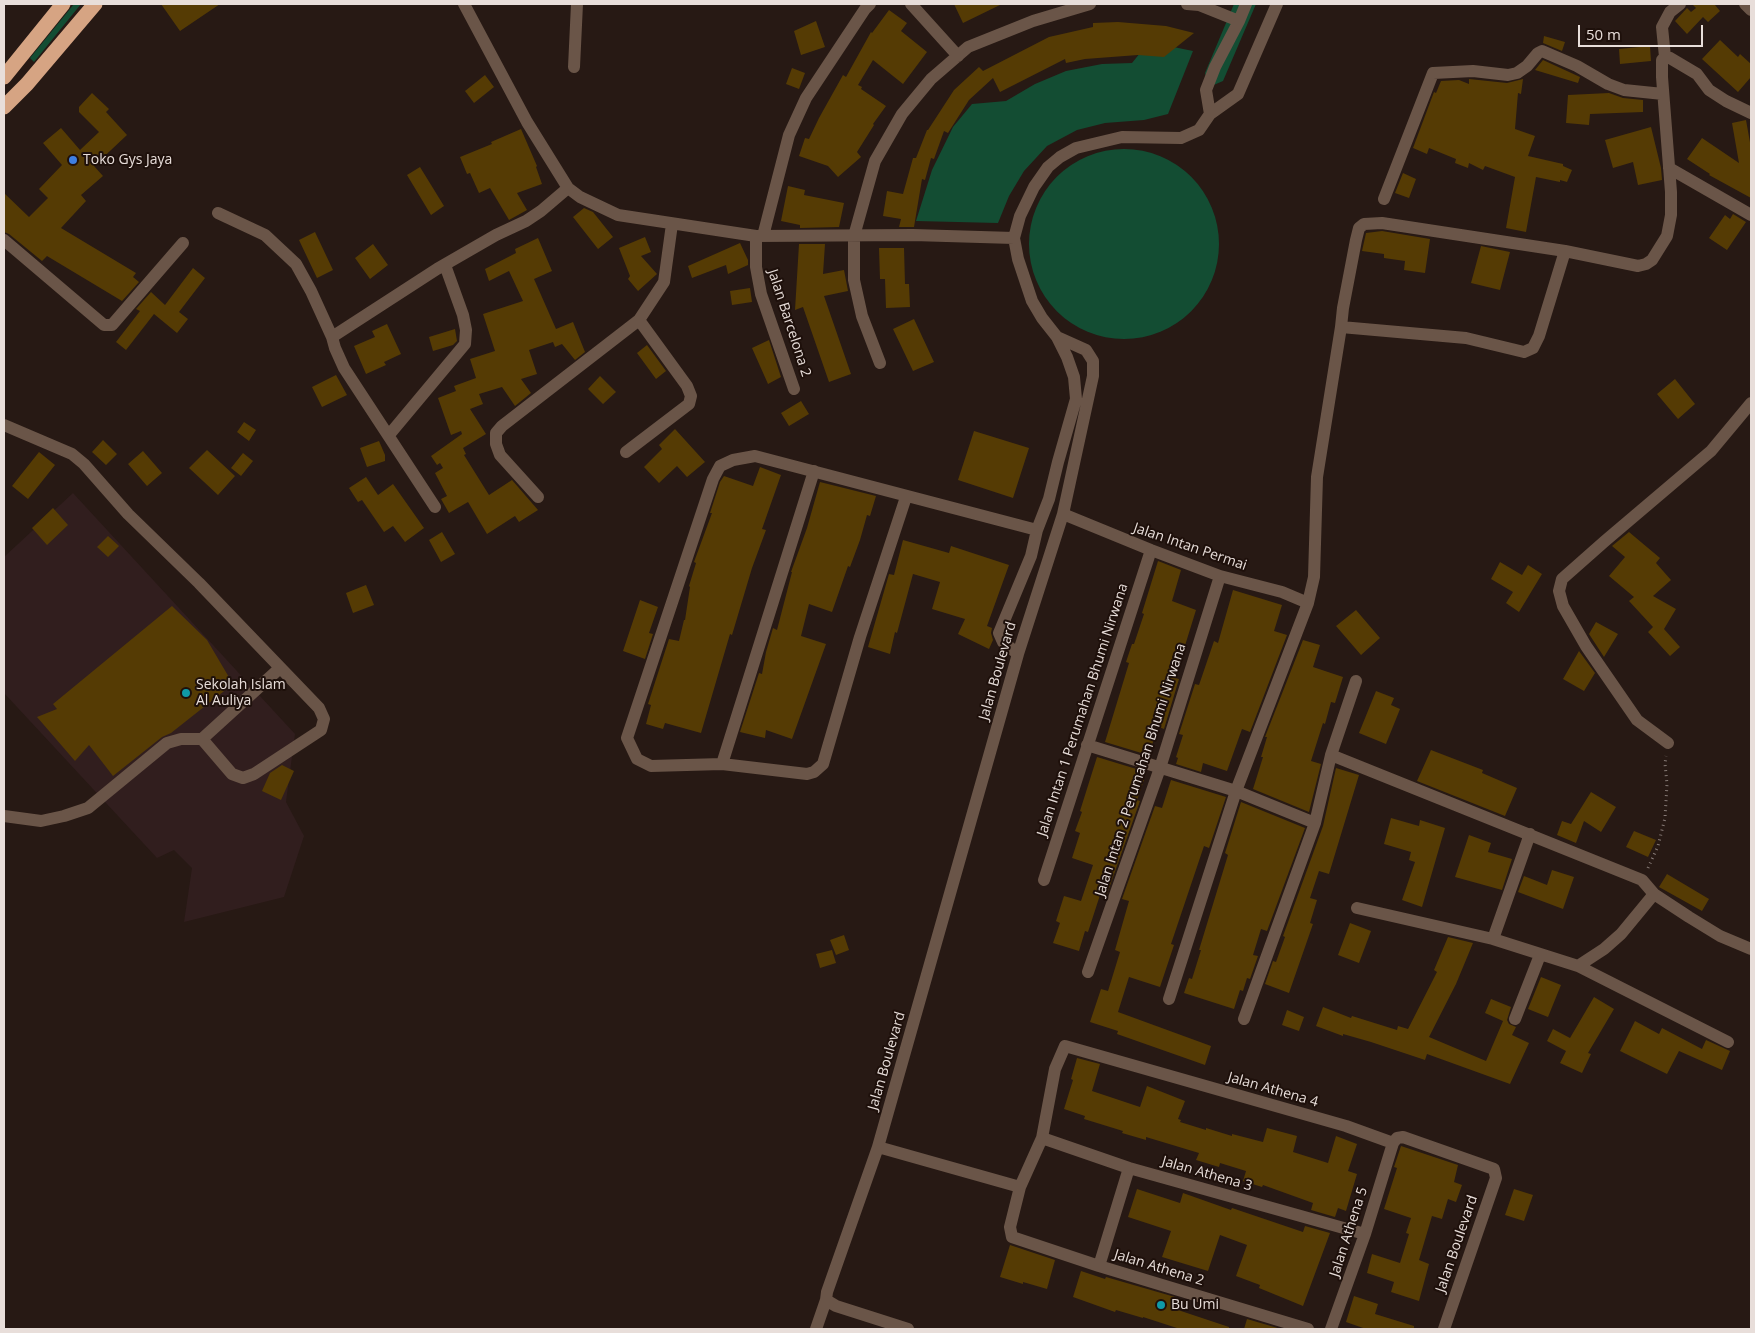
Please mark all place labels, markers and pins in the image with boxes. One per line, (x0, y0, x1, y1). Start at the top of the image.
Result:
place label: Toko Gys Jaya (83, 152, 172, 168)
marker: Toko Gys Jaya (67, 154, 79, 166)
place label: Sekolah Islam Al Auliya (196, 677, 286, 710)
marker: Sekolah Islam Al Auliya (180, 687, 192, 699)
place label: Bu Umi (1171, 1297, 1219, 1313)
marker: Bu Umi (1155, 1299, 1167, 1311)

